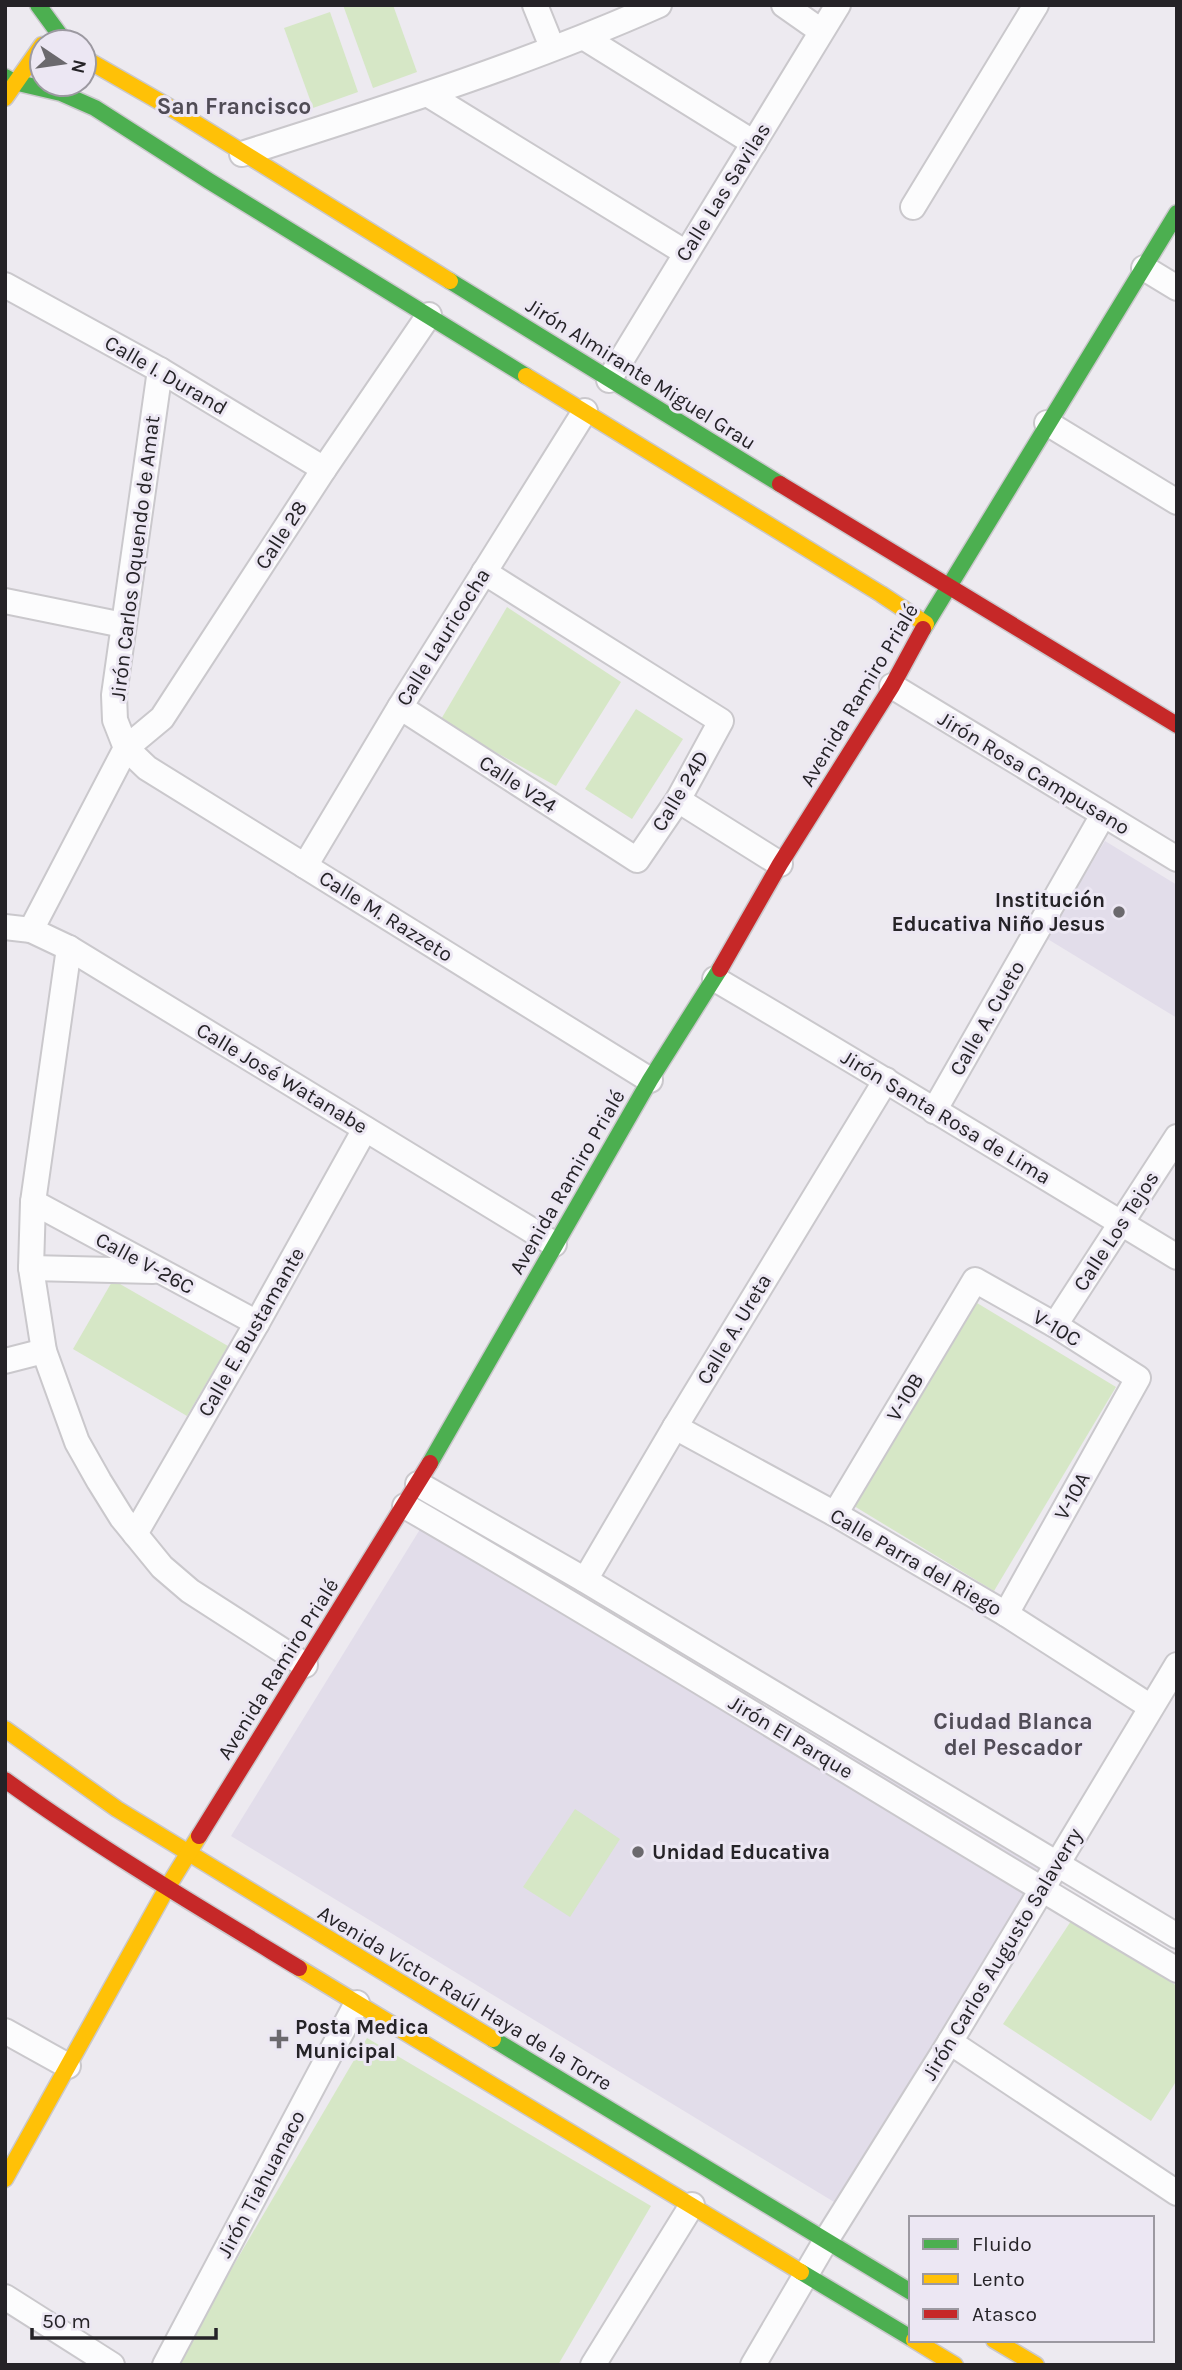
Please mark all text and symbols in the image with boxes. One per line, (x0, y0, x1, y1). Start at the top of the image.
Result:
north arrow (28, 28, 98, 98)
text: N (66, 57, 91, 76)
district label: San Francisco (157, 93, 311, 120)
street label: Calle Las Savilas (671, 118, 775, 266)
street label: Jirón Almirante Miguel Grau (522, 293, 760, 455)
street label: Calle I. Durand (100, 330, 232, 420)
street label: Jirón Carlos Oquendo de Amat (106, 414, 164, 702)
street label: Calle 28 (250, 496, 312, 574)
street label: Calle Lauricocha (391, 564, 495, 710)
street label: Avenida Ramiro Prialé (795, 599, 923, 791)
street label: Jirón Rosa Campusano (934, 706, 1134, 840)
street label: Calle 24D (647, 746, 713, 836)
street label: Calle V24 (475, 750, 562, 818)
street label: Calle M. Razzeto (315, 865, 457, 967)
place label: Institución Educativa Niño Jesus (892, 888, 1105, 936)
marker: Institución Educativa Niño Jesus (1111, 904, 1127, 920)
street label: Calle A. Cueto (944, 956, 1030, 1080)
street label: Calle José Watanabe (192, 1017, 372, 1139)
street label: Jirón Santa Rosa de Lima (837, 1045, 1055, 1189)
street label: Avenida Ramiro Prialé (504, 1086, 630, 1278)
street label: Calle Los Tejos (1068, 1167, 1164, 1295)
street label: Calle V-26C (92, 1227, 198, 1299)
street label: Calle E. Bustamante (193, 1243, 309, 1421)
street label: Calle A. Ureta (692, 1270, 776, 1388)
street label: V-10C (1029, 1304, 1085, 1352)
street label: V-10B (881, 1369, 929, 1425)
street label: V-10A (1049, 1468, 1095, 1524)
street label: Calle Parra del Riego (826, 1503, 1006, 1621)
street label: Avenida Ramiro Prialé (212, 1574, 344, 1764)
street label: Jirón El Parque (725, 1690, 857, 1784)
district label: Ciudad Blanca del Pescador (933, 1708, 1093, 1761)
street label: Jirón Carlos Augusto Salaverry (917, 1824, 1087, 2084)
place label: Unidad Educativa (652, 1840, 830, 1864)
marker: Unidad Educativa (630, 1844, 646, 1860)
street label: Avenida Víctor Raúl Haya de la Torre (314, 1901, 616, 2095)
place label: Posta Medica Municipal (295, 2015, 429, 2063)
marker: Posta Medica Municipal (269, 2029, 289, 2049)
street label: Jirón Tiahuanaco (212, 2106, 310, 2262)
legend (909, 2216, 1154, 2342)
text: Fluido (972, 2232, 1032, 2256)
text: Lento (972, 2267, 1025, 2291)
scale bar (32, 2296, 215, 2340)
text: Atasco (972, 2302, 1037, 2326)
text: 50 m (42, 2309, 91, 2333)

